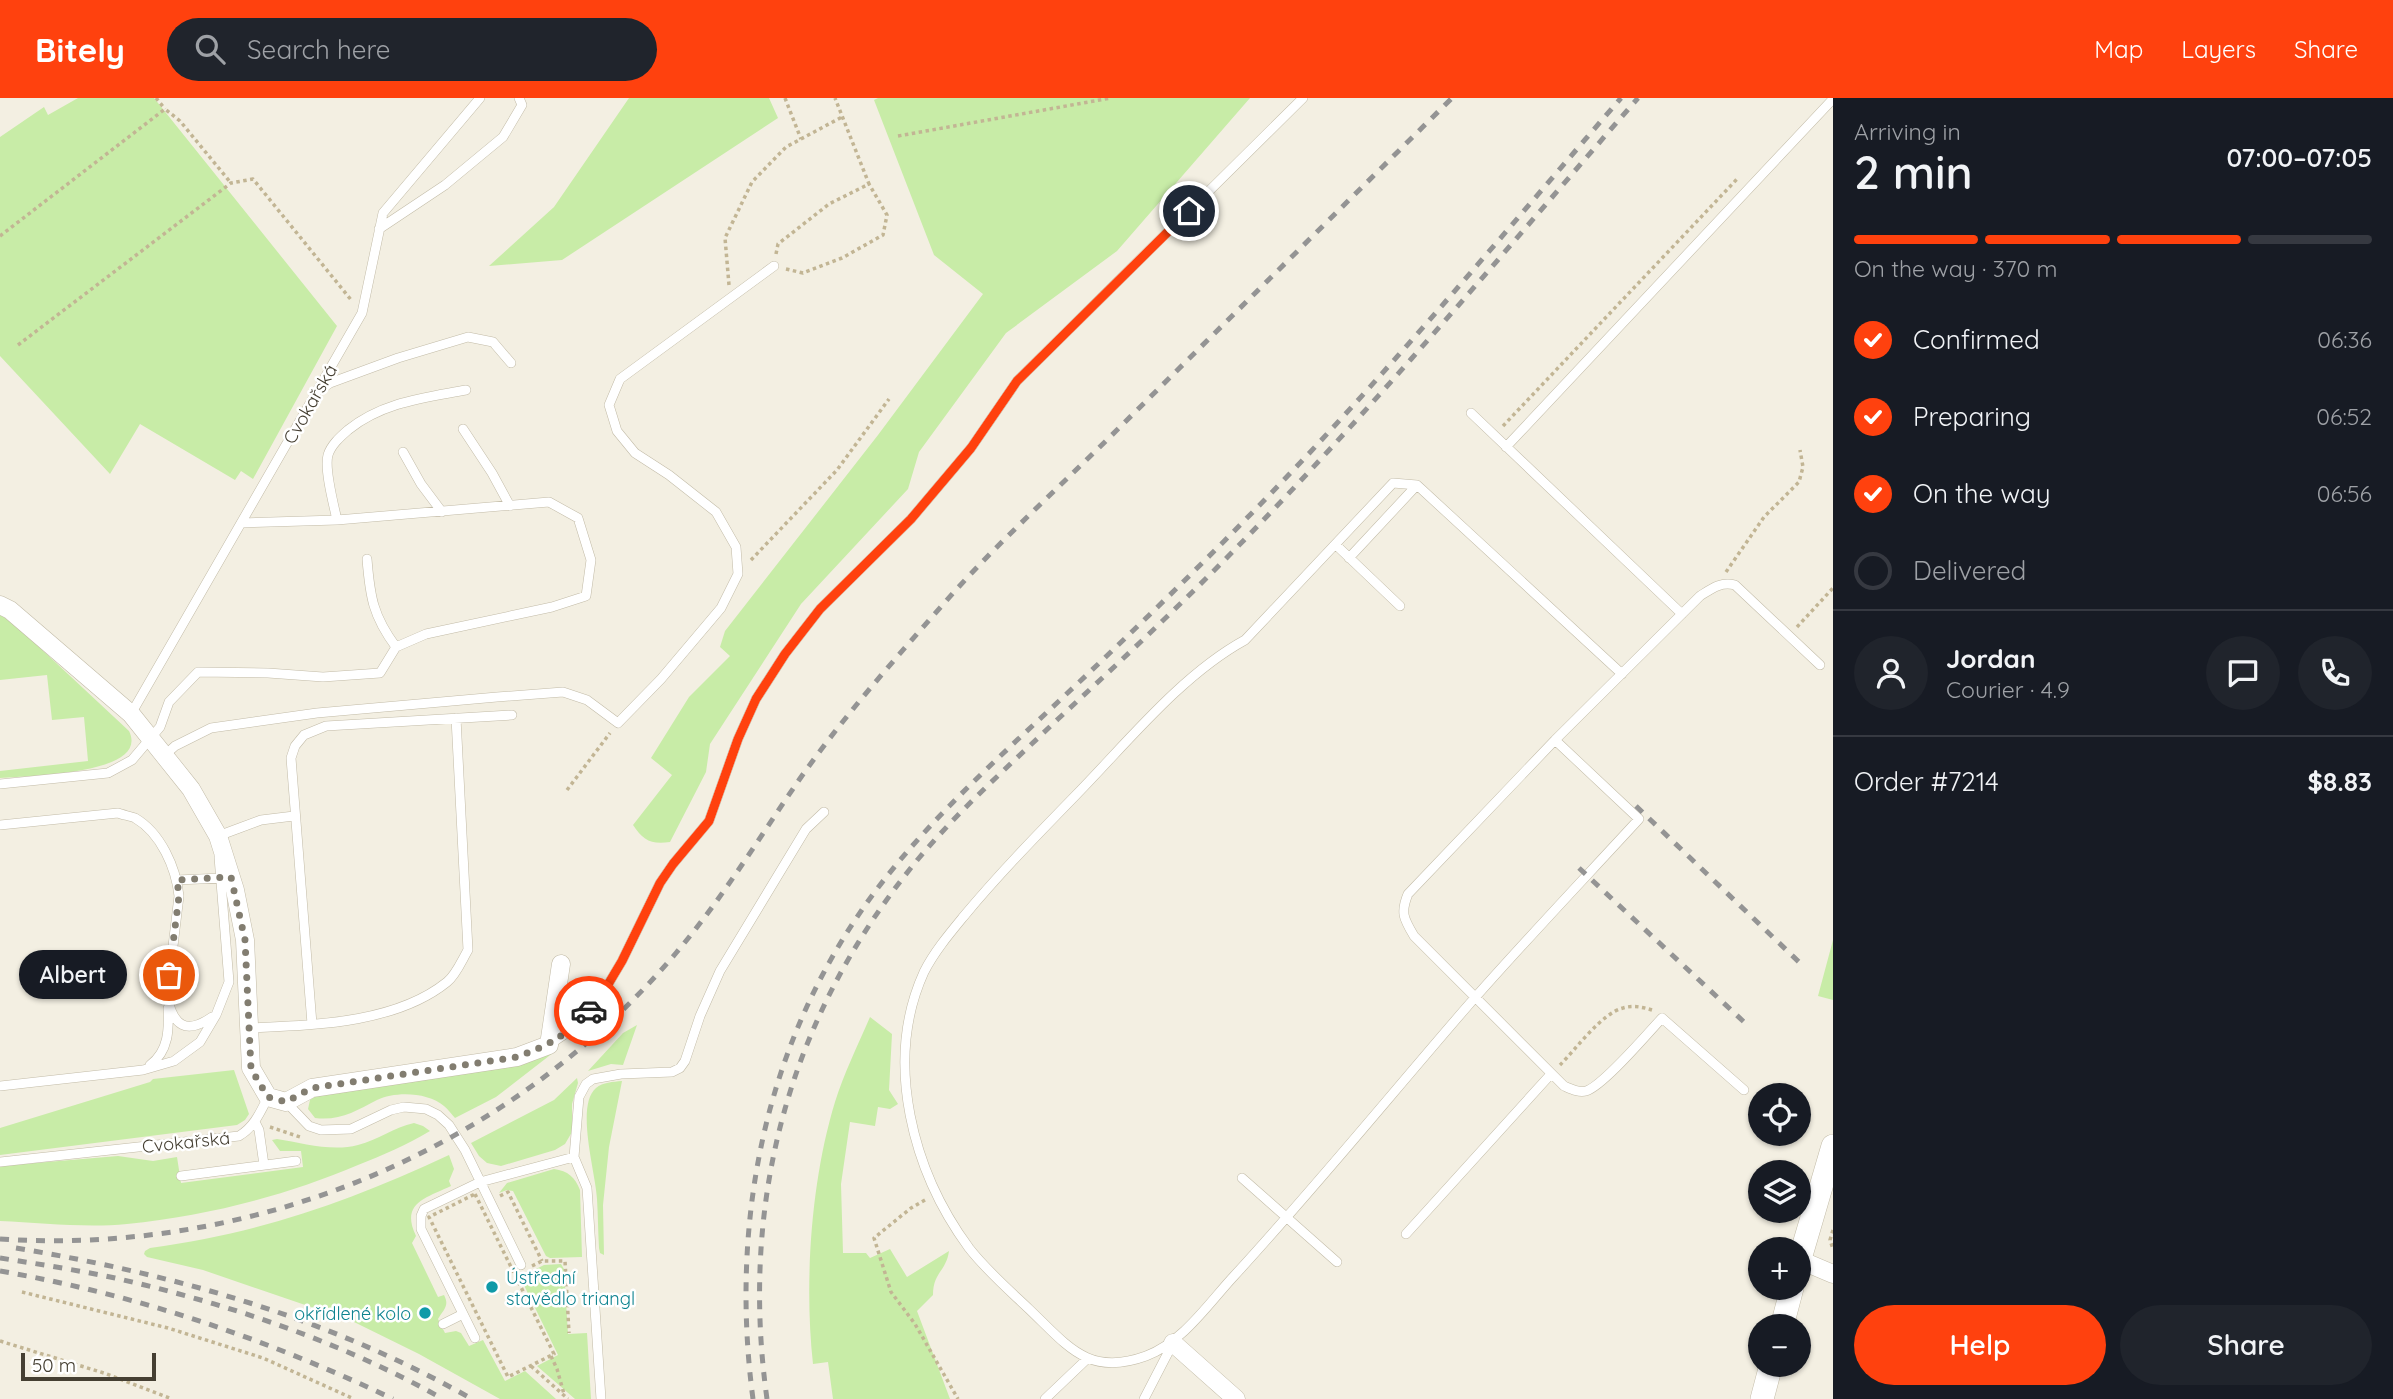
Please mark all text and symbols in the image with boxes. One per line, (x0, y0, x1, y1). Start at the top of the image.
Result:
search box (167, 18, 657, 81)
text: Bitely (35, 29, 125, 70)
icon: search (191, 30, 229, 68)
text: Search here (247, 33, 391, 66)
text: Map (2094, 34, 2143, 64)
text: Layers (2181, 34, 2256, 64)
text: Share (2294, 34, 2358, 64)
text: Arriving in (1854, 117, 1961, 146)
text: 07:00–07:05 (2227, 141, 2372, 174)
text: 2 min (1854, 143, 1973, 201)
pin (1159, 181, 1219, 241)
icon: home (1170, 192, 1208, 230)
text: On the way · 370 m (1854, 254, 2058, 283)
icon: check (1854, 321, 1892, 359)
text: Confirmed (1913, 323, 2040, 356)
text: 06:36 (2317, 325, 2372, 354)
street label: Cvokařská (278, 360, 342, 448)
icon: check (1854, 398, 1892, 436)
text: Preparing (1913, 400, 2031, 433)
text: 06:52 (2316, 402, 2372, 431)
icon: check (1854, 475, 1892, 513)
text: On the way (1913, 477, 2051, 510)
text: 06:56 (2317, 479, 2372, 508)
text: Delivered (1913, 554, 2026, 587)
button: person (1854, 636, 1928, 710)
button: chat (2206, 636, 2280, 710)
button: phone (2298, 636, 2372, 710)
text: Jordan (1946, 642, 2035, 675)
text: Courier · 4.9 (1946, 675, 2070, 704)
text: Order #7214 (1854, 765, 1999, 798)
text: $8.83 (2308, 765, 2372, 798)
pin (139, 945, 199, 1005)
callout: Albert (18, 950, 127, 1000)
icon: bag (150, 956, 188, 994)
text: Albert (40, 960, 106, 989)
courier (554, 976, 624, 1046)
icon: car (570, 992, 608, 1030)
map controls (1748, 1083, 1811, 1377)
button: locate (1748, 1083, 1811, 1146)
street label: Cvokařská (141, 1126, 231, 1158)
button: layers (1748, 1160, 1811, 1223)
button: + (1748, 1237, 1811, 1300)
place label: Ústřední stavědlo triangl (506, 1266, 635, 1310)
marker: Ústřední stavědlo triangl (484, 1279, 500, 1295)
place label: okřídlené kolo (294, 1302, 411, 1325)
marker: okřídlené kolo (417, 1305, 433, 1321)
button: Help (1854, 1305, 2106, 1385)
button: Share (2120, 1305, 2372, 1385)
button: − (1748, 1314, 1811, 1377)
scale bar (21, 1350, 156, 1382)
text: 50 m (32, 1353, 76, 1377)

